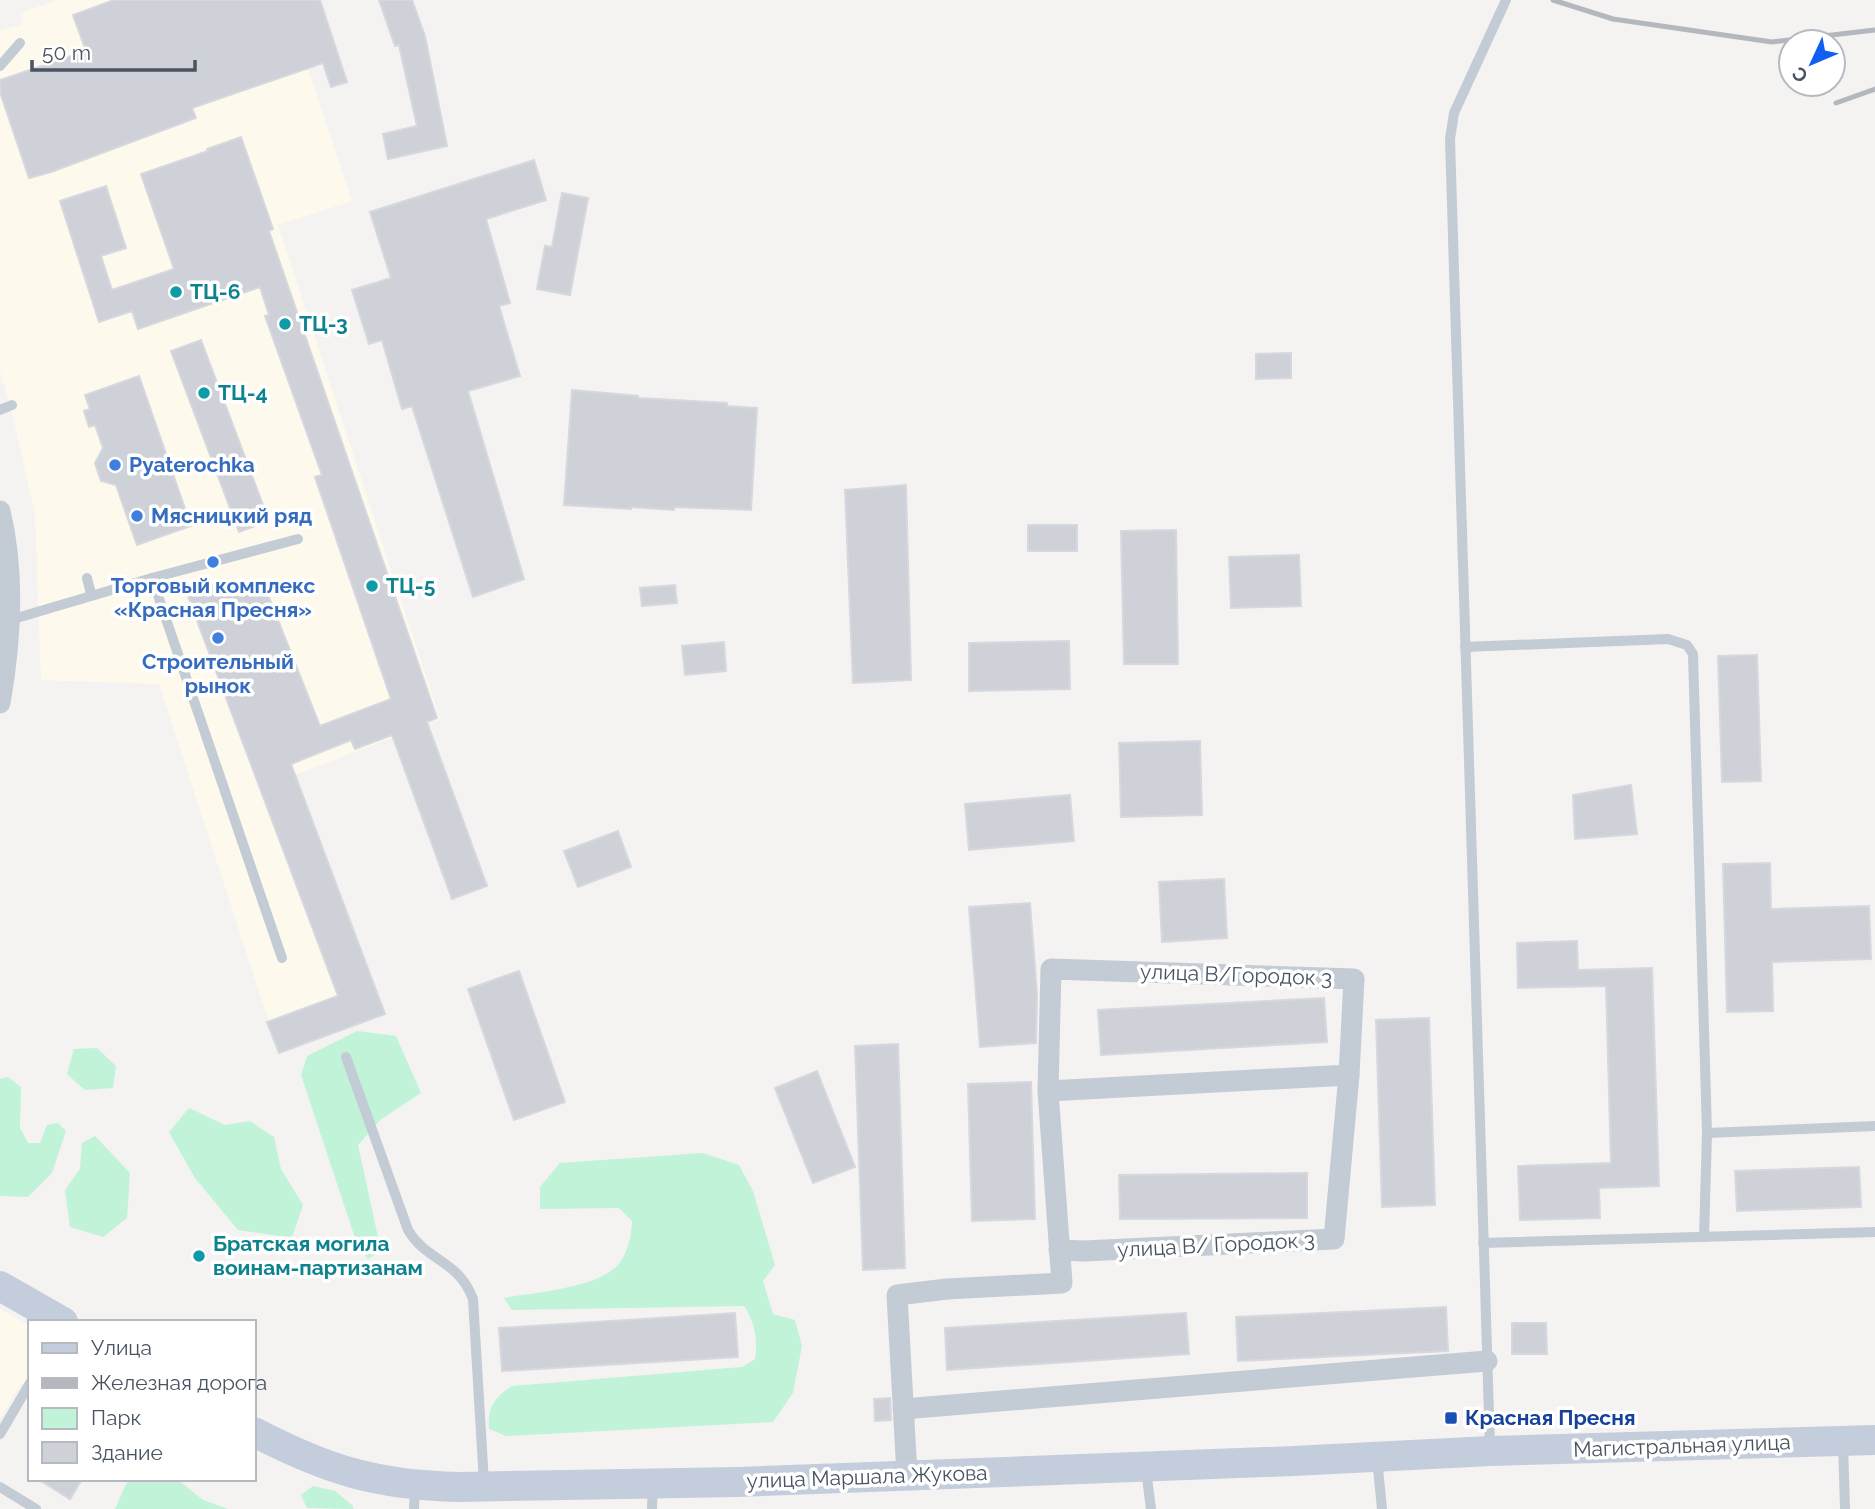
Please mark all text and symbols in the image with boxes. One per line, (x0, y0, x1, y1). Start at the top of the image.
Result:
scale bar (32, 28, 194, 72)
north arrow (1777, 28, 1847, 98)
text: 50 m (42, 40, 91, 65)
text: С (1787, 62, 1812, 87)
place label: ТЦ-6 (190, 279, 240, 304)
marker: ТЦ-6 (168, 284, 184, 300)
place label: ТЦ-3 (299, 311, 348, 336)
marker: ТЦ-3 (277, 316, 293, 332)
place label: ТЦ-4 (218, 380, 268, 405)
marker: ТЦ-4 (196, 385, 212, 401)
place label: Pyaterochka (129, 452, 255, 477)
marker: Pyaterochka (107, 457, 123, 473)
place label: Мясницкий ряд (151, 503, 312, 528)
marker: Мясницкий ряд (129, 508, 145, 524)
marker: Торговый комплекс «Красная Пресня» (205, 554, 221, 570)
place label: Торговый комплекс «Красная Пресня» (111, 573, 315, 622)
place label: ТЦ-5 (386, 573, 435, 598)
marker: ТЦ-5 (364, 578, 380, 594)
marker: Строительный рынок (210, 630, 226, 646)
place label: Строительный рынок (142, 649, 294, 698)
street label: улица В/Городок 3 (1139, 959, 1333, 990)
street label: улица В/ Городок 3 (1117, 1227, 1315, 1262)
place label: Братская могила воинам-партизанам (213, 1231, 423, 1280)
marker: Братская могила воинам-партизанам (191, 1248, 207, 1264)
legend (28, 1320, 256, 1481)
text: Улица (91, 1335, 152, 1360)
text: Железная дорога (91, 1370, 267, 1395)
text: Парк (91, 1405, 141, 1430)
place label: Красная Пресня (1465, 1405, 1636, 1430)
marker: Красная Пресня (1443, 1410, 1459, 1426)
street label: Магистральная улица (1573, 1429, 1791, 1462)
text: Здание (91, 1440, 163, 1465)
street label: улица Маршала Жукова (746, 1460, 988, 1493)

